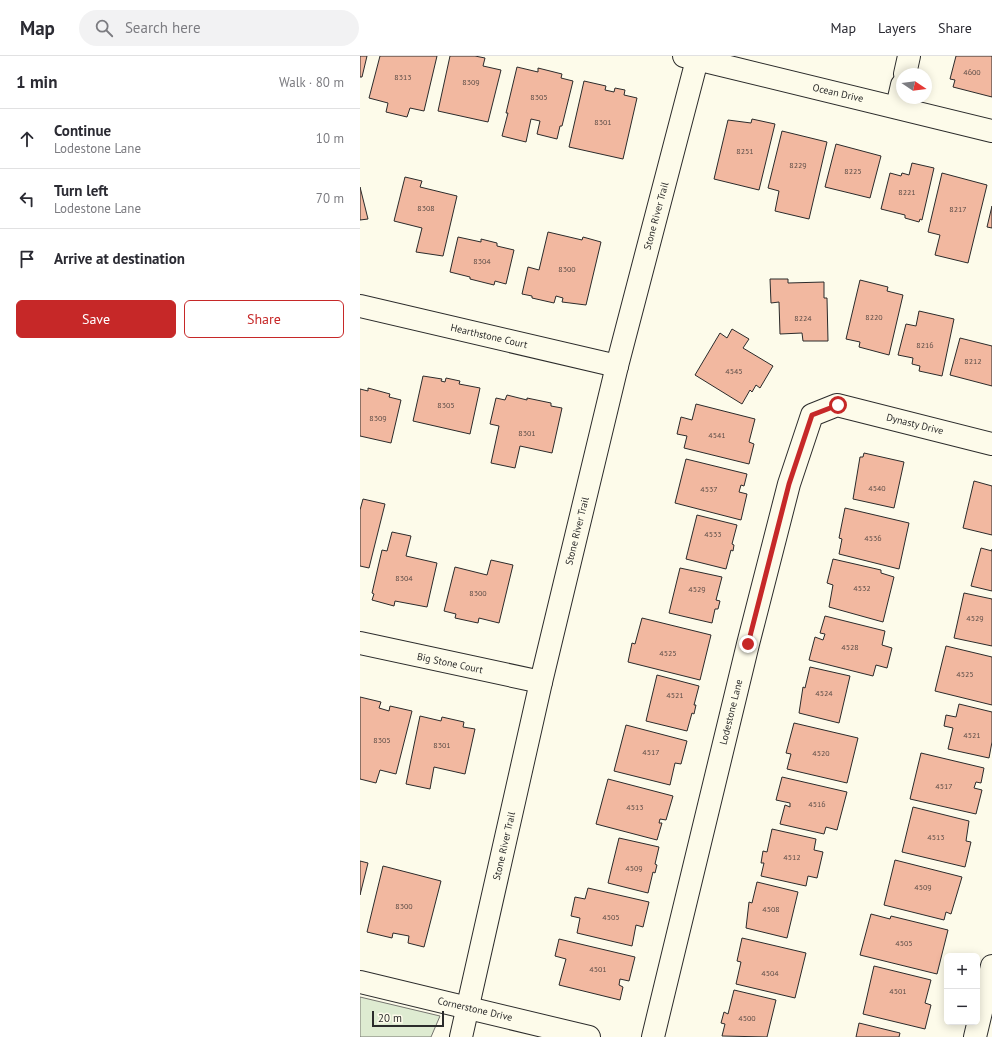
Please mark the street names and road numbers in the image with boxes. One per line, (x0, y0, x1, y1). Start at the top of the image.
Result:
street label: Ocean Drive (811, 81, 865, 105)
street label: Stone River Trail (641, 181, 671, 251)
street label: Hearthstone Court (449, 321, 529, 351)
street label: Dynasty Drive (885, 411, 945, 437)
street label: Stone River Trail (562, 495, 592, 566)
street label: Big Stone Court (416, 650, 485, 676)
street label: Lodestone Lane (717, 678, 745, 746)
street label: Stone River Trail (490, 810, 518, 881)
street label: Cornerstone Drive (436, 994, 514, 1024)

